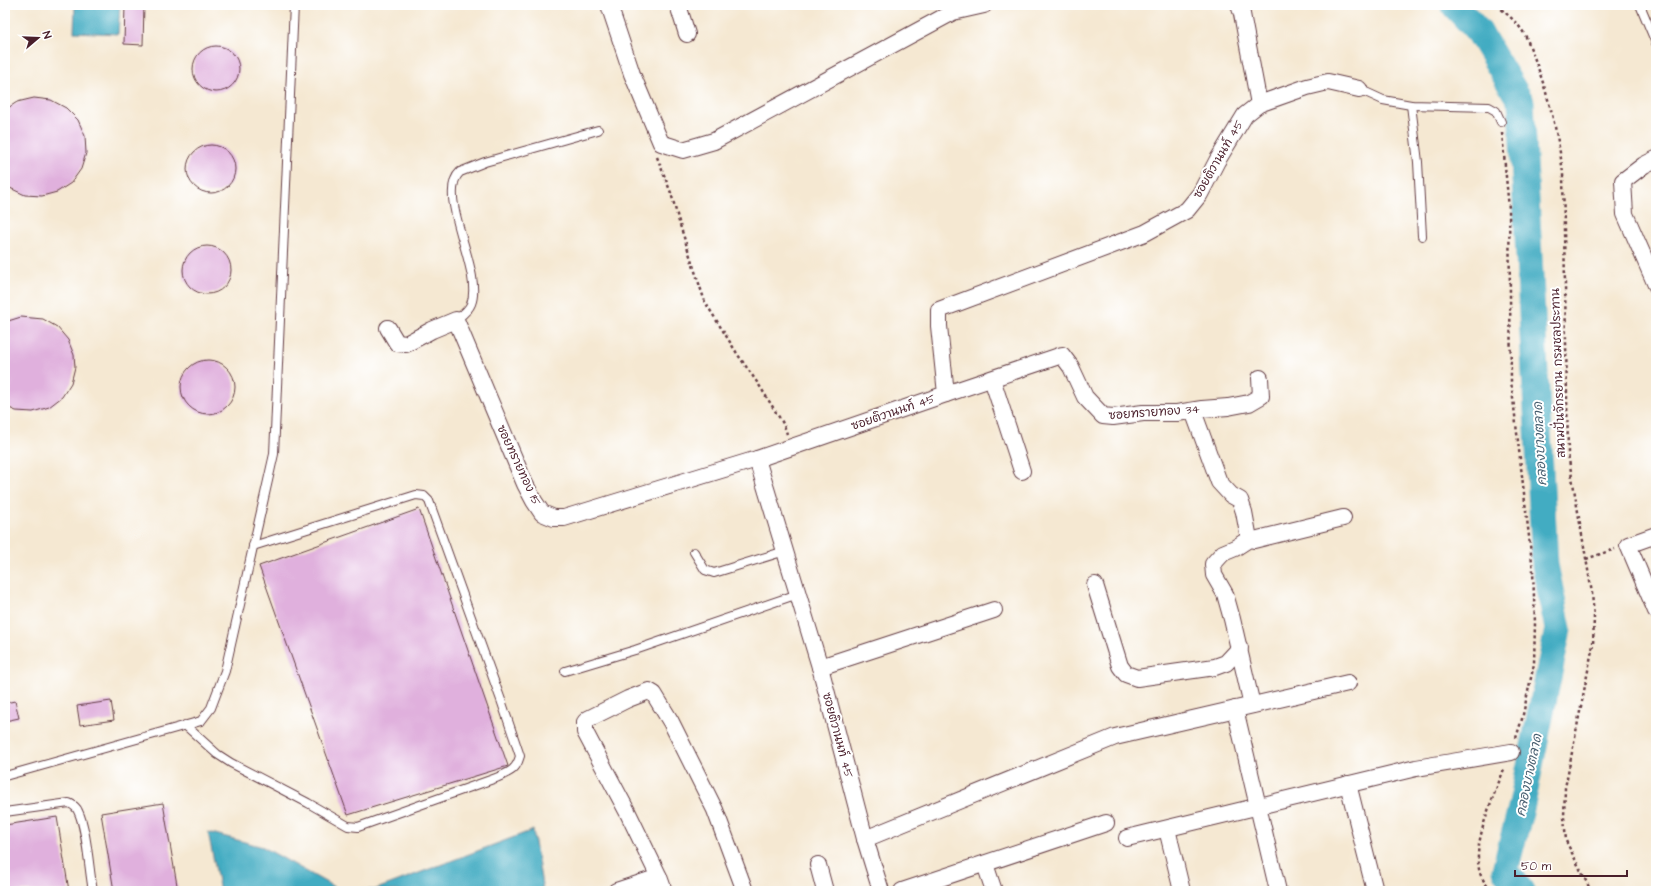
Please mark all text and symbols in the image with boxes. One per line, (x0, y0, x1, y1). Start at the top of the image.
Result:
north arrow (18, 18, 58, 58)
text: N (39, 29, 55, 41)
street label: ซอยติวานนท์ 45 (1189, 117, 1248, 201)
street label: สนามปั่นจักรยาน กรมชลประทาน (1545, 288, 1570, 458)
street label: ซอยติวานนท์ 45 (849, 390, 938, 435)
street label: ซอยทรายทอง 34 (1108, 401, 1200, 424)
water label: คลองบางตลาด (1529, 401, 1551, 486)
street label: ซอยทรายทอง 15 (492, 422, 545, 509)
street label: ซอยติวานนท์ 45 (818, 691, 857, 780)
water label: คลองบางตลาด (1511, 731, 1547, 818)
scale bar (1515, 852, 1627, 878)
text: 50 m (1521, 858, 1552, 875)

